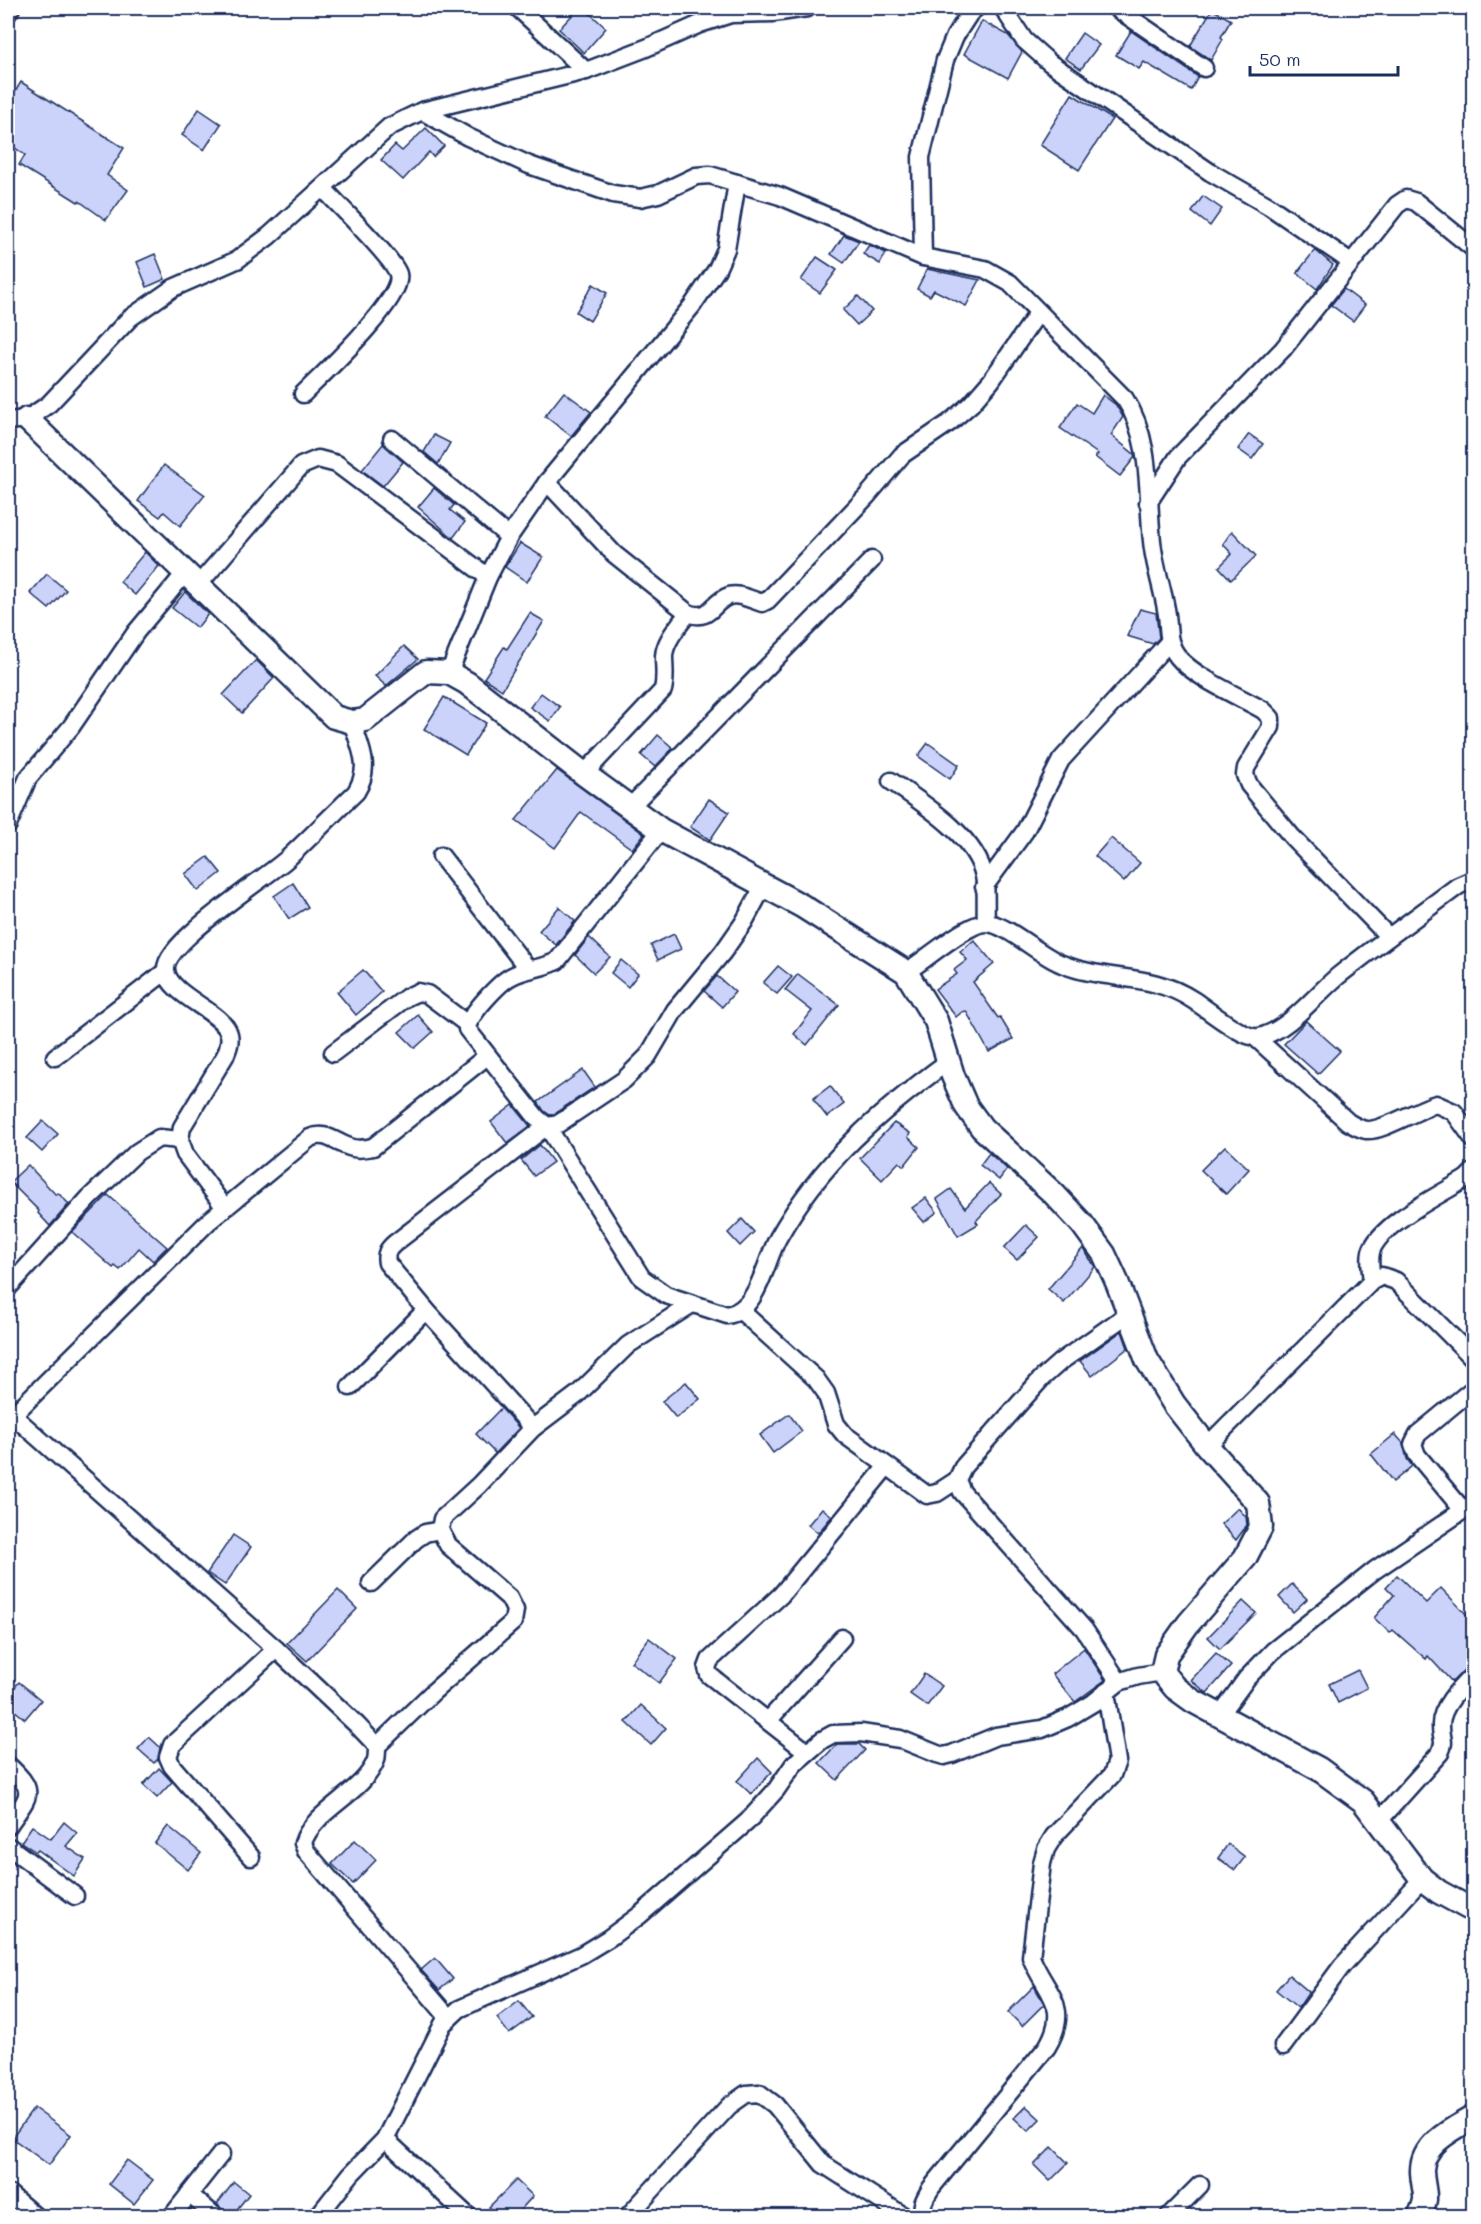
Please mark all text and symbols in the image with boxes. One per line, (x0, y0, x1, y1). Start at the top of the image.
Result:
scale bar (1250, 39, 1398, 77)
text: 50 m (1259, 47, 1301, 71)

